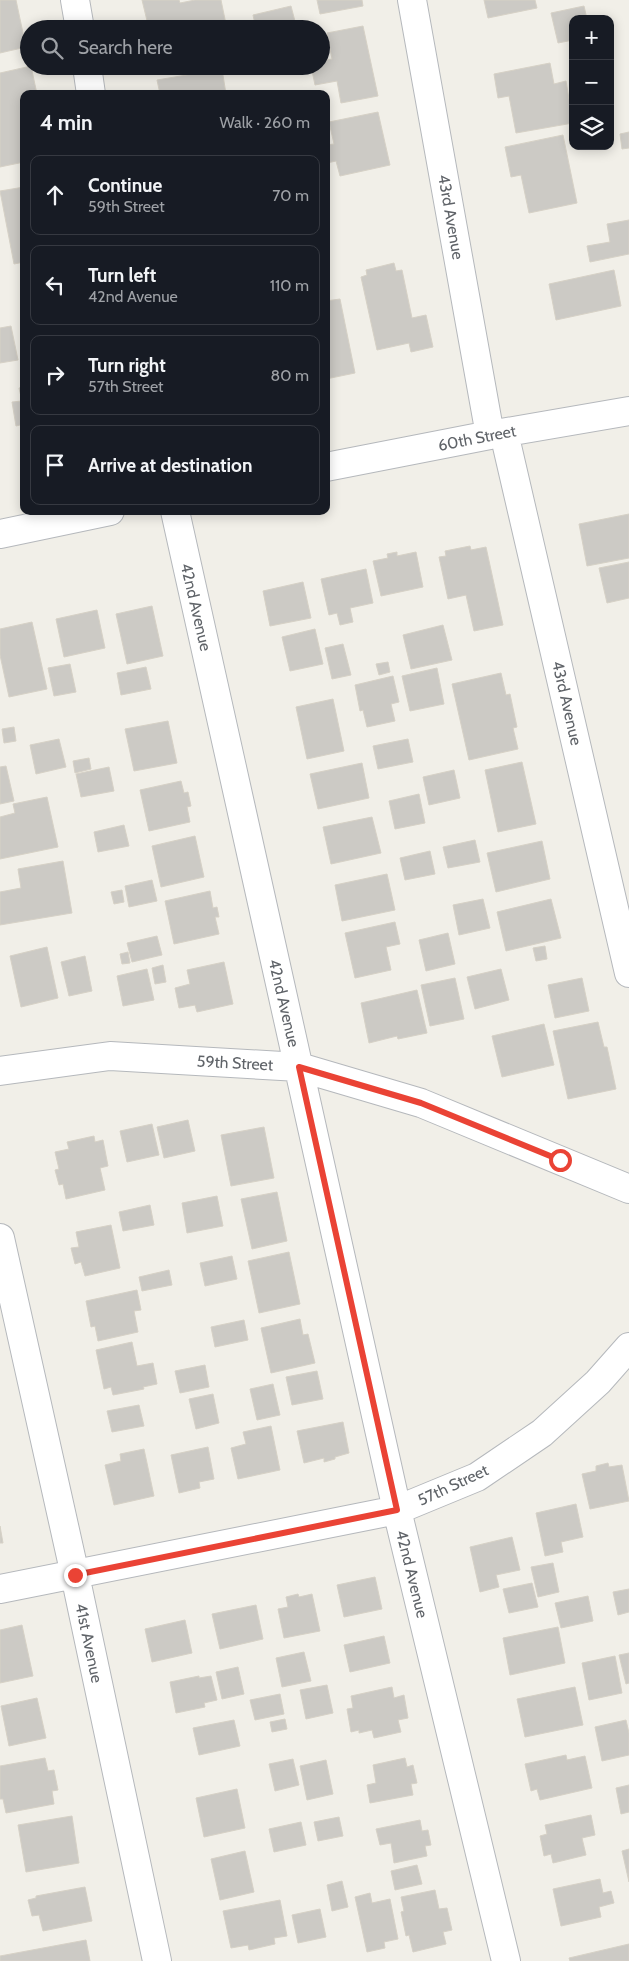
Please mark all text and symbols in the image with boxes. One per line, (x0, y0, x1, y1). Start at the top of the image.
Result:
map controls (569, 15, 614, 150)
button: + (569, 15, 614, 60)
search box (20, 20, 330, 75)
icon: search (38, 34, 66, 62)
text: Search here (78, 36, 172, 59)
button: − (569, 60, 614, 105)
button: layers (569, 105, 614, 150)
text: 4 min (40, 110, 93, 135)
text: Walk · 260 m (220, 113, 310, 132)
street label: 43rd Avenue (434, 173, 468, 261)
text: Continue (88, 174, 162, 197)
icon: ahead (41, 181, 69, 209)
text: 70 m (272, 186, 309, 205)
text: 59th Street (88, 197, 165, 216)
text: Turn left (88, 264, 156, 287)
icon: left (41, 271, 69, 299)
text: 110 m (270, 276, 309, 295)
text: 42nd Avenue (88, 287, 178, 306)
text: Turn right (88, 354, 166, 377)
icon: right (41, 361, 69, 389)
text: 80 m (271, 366, 309, 385)
text: 57th Street (88, 377, 164, 396)
street label: 60th Street (436, 421, 518, 455)
icon: arrive (41, 451, 69, 479)
text: Arrive at destination (88, 454, 252, 477)
street label: 42nd Avenue (177, 561, 215, 653)
street label: 43rd Avenue (548, 659, 586, 747)
street label: 42nd Avenue (265, 957, 303, 1049)
street label: 59th Street (196, 1052, 274, 1075)
route start (549, 1149, 572, 1172)
street label: 57th Street (415, 1460, 492, 1510)
street label: 42nd Avenue (392, 1528, 432, 1620)
route end (64, 1564, 87, 1587)
street label: 41st Avenue (71, 1601, 107, 1685)

